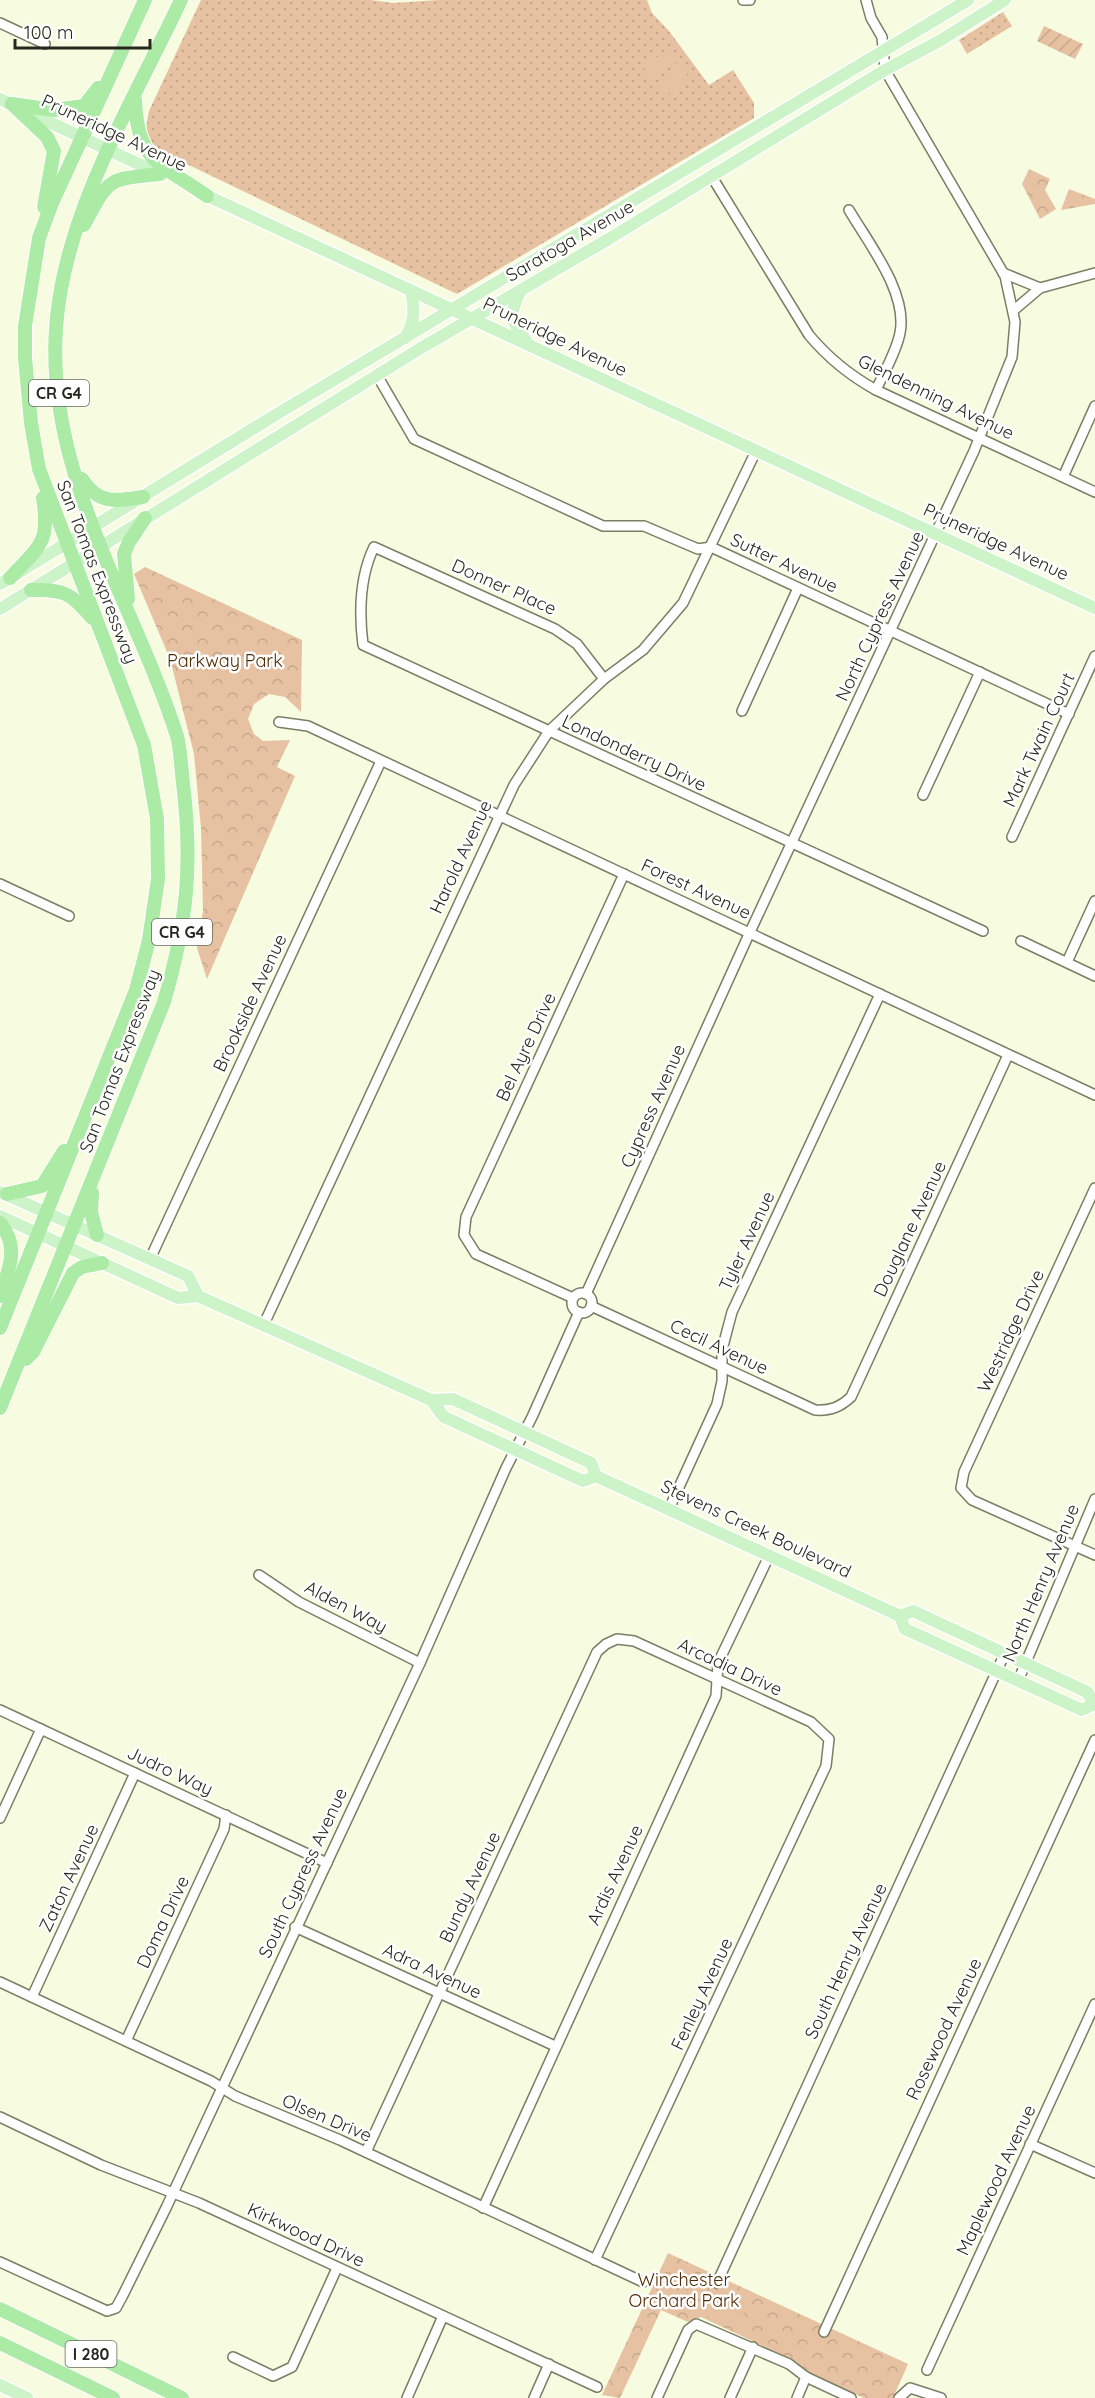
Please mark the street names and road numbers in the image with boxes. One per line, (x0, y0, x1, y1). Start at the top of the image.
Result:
street label: Pruneridge Avenue (38, 89, 191, 176)
street label: Saratoga Avenue (502, 195, 638, 287)
street label: Pruneridge Avenue (479, 292, 631, 381)
street label: Glendenning Avenue (854, 349, 1018, 444)
road number: CR G4 (29, 380, 89, 406)
street label: San Tomas Expressway (52, 477, 143, 667)
street label: Pruneridge Avenue (920, 498, 1073, 585)
street label: North Cypress Avenue (830, 527, 929, 705)
street label: Sutter Avenue (727, 528, 842, 597)
street label: Donner Place (448, 553, 560, 620)
street label: Mark Twain Court (997, 669, 1080, 811)
street label: Londonderry Drive (558, 709, 710, 796)
street label: Harold Avenue (424, 796, 497, 917)
street label: Forest Avenue (638, 853, 755, 924)
road number: CR G4 (152, 919, 212, 945)
street label: Brookside Avenue (208, 930, 292, 1075)
street label: San Tomas Expressway (74, 966, 165, 1156)
street label: Bel Ayre Drive (490, 989, 561, 1105)
street label: Cypress Avenue (615, 1040, 690, 1171)
street label: Douglane Avenue (868, 1157, 951, 1300)
street label: Tyler Avenue (714, 1187, 780, 1294)
street label: Westridge Drive (972, 1266, 1049, 1396)
street label: Cecil Avenue (666, 1314, 772, 1379)
street label: Stevens Creek Boulevard (657, 1474, 855, 1583)
street label: North Henry Avenue (997, 1500, 1084, 1665)
street label: Alden Way (301, 1575, 392, 1638)
street label: Arcadia Drive (674, 1632, 786, 1701)
street label: Judro Way (124, 1741, 217, 1800)
street label: South Cypress Avenue (253, 1784, 352, 1962)
street label: Zaton Avenue (34, 1820, 104, 1935)
street label: Ardis Avenue (581, 1821, 648, 1929)
street label: Bundy Avenue (434, 1828, 505, 1946)
street label: Doma Drive (131, 1872, 194, 1972)
street label: South Henry Avenue (799, 1879, 892, 2043)
street label: Fenley Avenue (666, 1934, 738, 2054)
street label: Adra Avenue (379, 1938, 485, 2004)
street label: Rosewood Avenue (901, 1954, 987, 2103)
street label: Olsen Drive (279, 2088, 375, 2147)
street label: Maplewood Avenue (951, 2101, 1041, 2259)
street label: Kirkwood Drive (244, 2197, 369, 2272)
road number: I 280 (66, 2341, 116, 2367)

